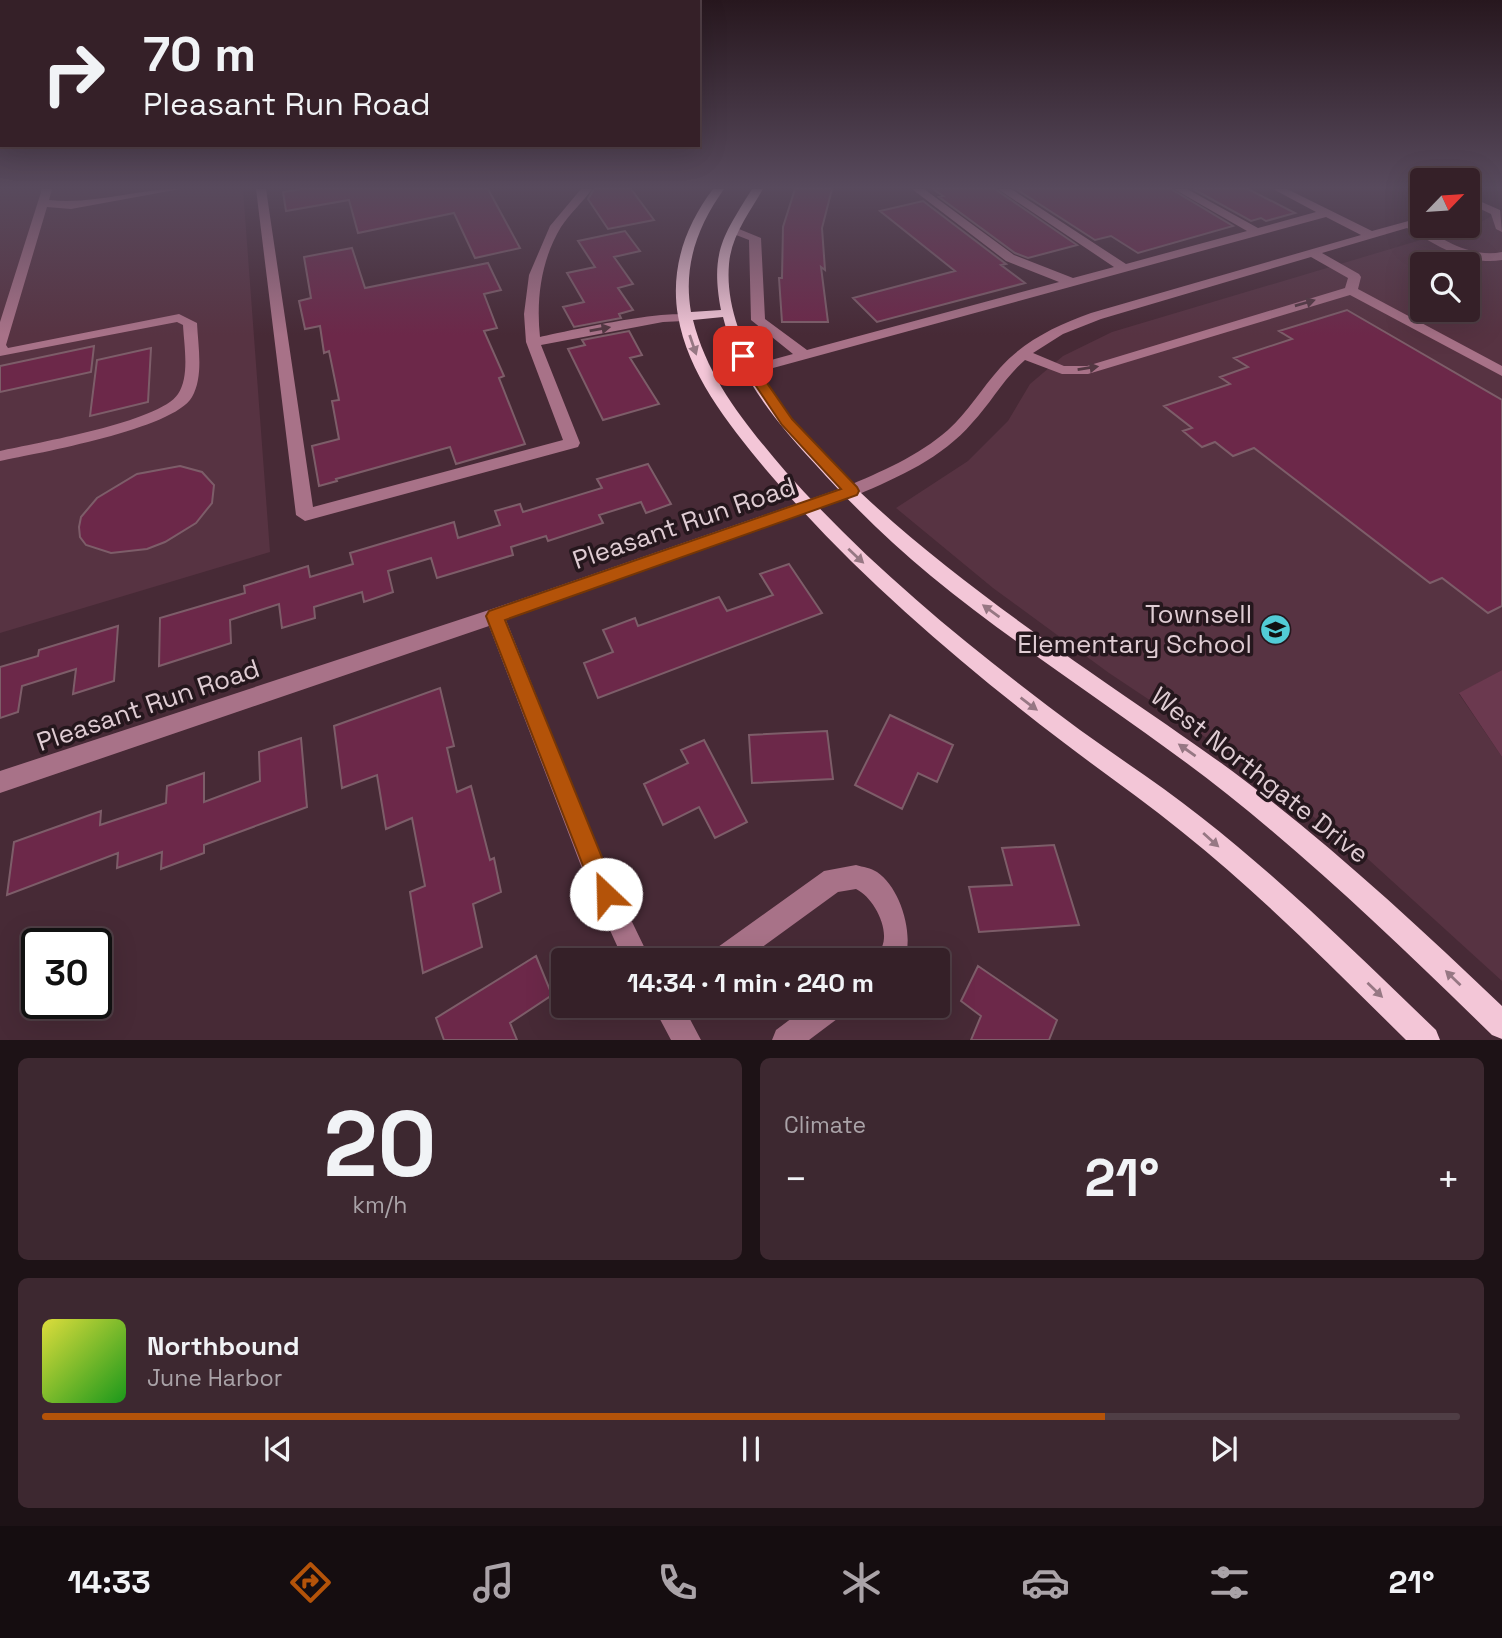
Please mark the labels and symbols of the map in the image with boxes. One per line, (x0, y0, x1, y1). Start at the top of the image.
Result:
north arrow (1410, 168, 1480, 238)
one-way arrow (1295, 297, 1316, 307)
one-way arrow (589, 324, 611, 335)
pin (713, 326, 773, 386)
one-way arrow (688, 335, 699, 356)
one-way arrow (1077, 363, 1099, 374)
street label: Pleasant Run Road (568, 469, 800, 577)
one-way arrow (847, 547, 864, 563)
place label: Townsell Elementary School (1017, 597, 1252, 661)
one-way arrow (982, 605, 1000, 619)
school or university icon: Townsell Elementary School (1258, 612, 1292, 646)
street label: Pleasant Run Road (32, 651, 264, 759)
street label: West Northgate Drive (1144, 679, 1376, 871)
one-way arrow (1020, 696, 1038, 710)
one-way arrow (1178, 743, 1196, 757)
one-way arrow (1202, 832, 1219, 848)
position arrow (569, 857, 643, 931)
speed limit sign: 30 (21, 928, 112, 1019)
one-way arrow (1445, 970, 1462, 986)
one-way arrow (1366, 981, 1383, 998)

